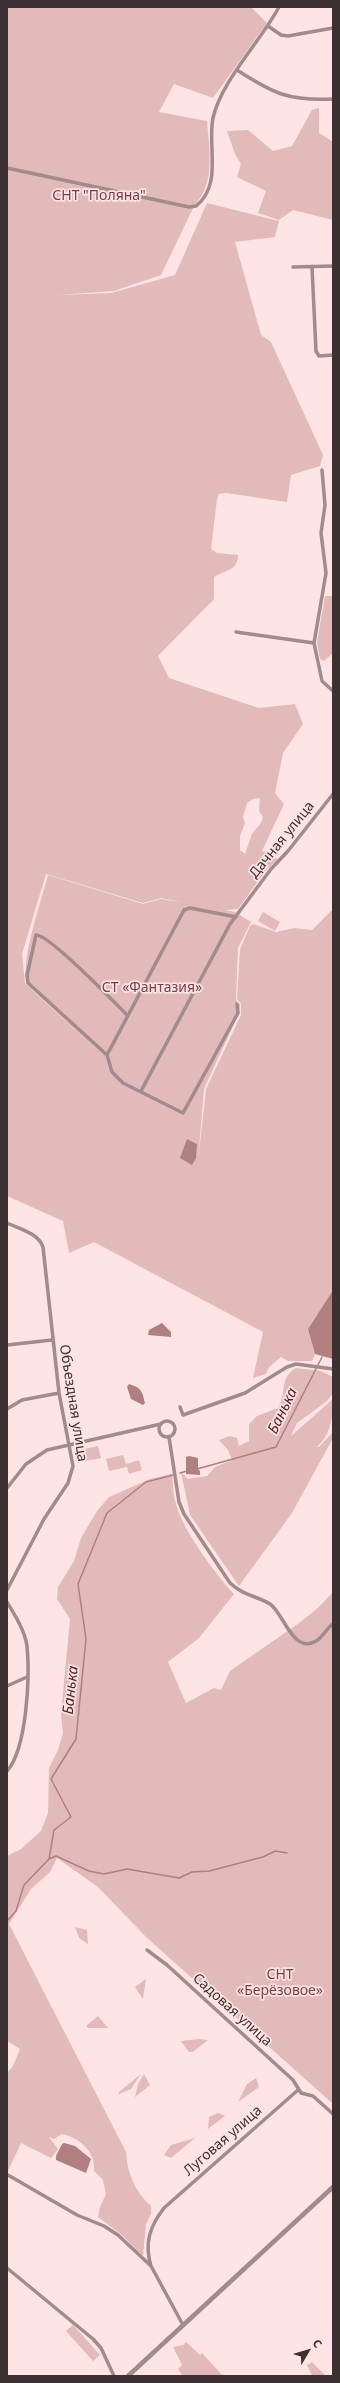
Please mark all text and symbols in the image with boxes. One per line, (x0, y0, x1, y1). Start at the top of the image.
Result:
park label: СНТ "Поляна" (52, 188, 146, 204)
street label: Дачная улица (246, 798, 318, 882)
park label: СТ «Фантазия» (102, 980, 202, 996)
street label: Объездная улица (55, 1343, 91, 1463)
water label: Банька (264, 1385, 302, 1437)
water label: Банька (59, 1665, 83, 1715)
park label: СНТ «Берёзовое» (237, 1967, 323, 2000)
street label: Садовая улица (189, 1970, 275, 2050)
street label: Луговая улица (180, 2102, 266, 2180)
north arrow (288, 2331, 328, 2371)
text: С (310, 2336, 326, 2351)

